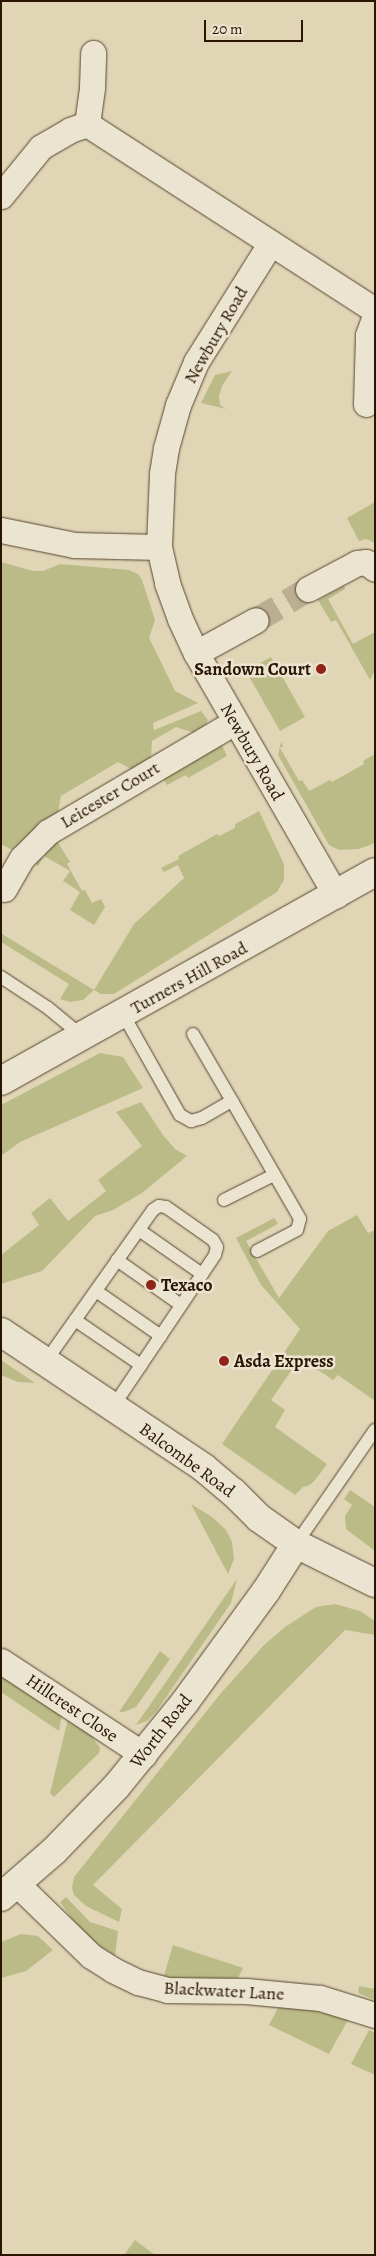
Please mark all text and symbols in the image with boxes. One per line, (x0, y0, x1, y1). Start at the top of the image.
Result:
scale bar (206, 10, 305, 42)
text: 20 m (212, 19, 243, 39)
street label: Newbury Road (180, 283, 252, 387)
place label: Sandown Court (194, 658, 311, 680)
marker: Sandown Court (315, 663, 327, 675)
street label: Newbury Road (216, 700, 288, 804)
street label: Leicester Court (57, 757, 163, 833)
street label: Turners Hill Road (127, 937, 251, 1019)
place label: Texaco (161, 1274, 213, 1296)
marker: Texaco (145, 1279, 157, 1291)
place label: Asda Express (234, 1350, 334, 1372)
marker: Asda Express (218, 1355, 230, 1367)
street label: Balcombe Road (135, 1418, 239, 1502)
street label: Hillcrest Close (22, 1669, 122, 1747)
street label: Worth Road (125, 1690, 197, 1772)
street label: Blackwater Lane (163, 1977, 285, 2005)

